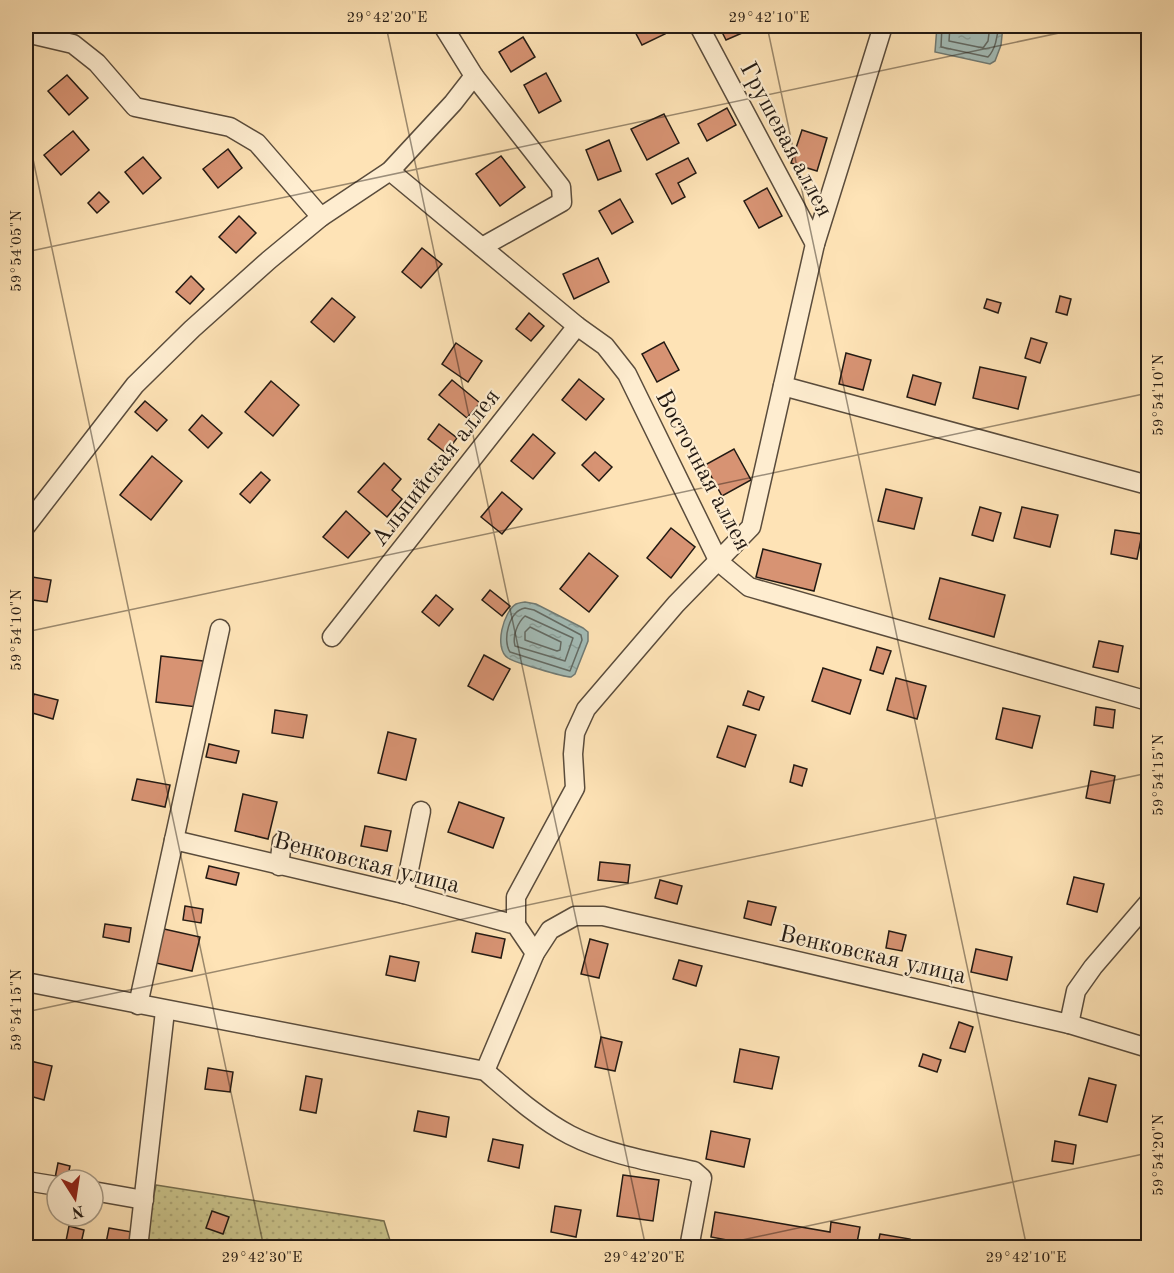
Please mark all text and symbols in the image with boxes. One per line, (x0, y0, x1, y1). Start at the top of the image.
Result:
text: 29°42'20"E (347, 11, 427, 26)
text: 29°42'10"E (729, 11, 809, 26)
street label: Грушевая аллея (734, 59, 836, 221)
text: 59°54'05"N (10, 210, 25, 292)
text: 59°54'10"N (1152, 354, 1167, 436)
street label: Альпийская аллея (368, 385, 505, 551)
street label: Восточная аллея (650, 387, 755, 555)
text: 59°54'10"N (10, 589, 25, 671)
text: 59°54'15"N (1152, 734, 1167, 816)
street label: Венковская улица (271, 829, 462, 899)
street label: Венковская улица (777, 923, 969, 989)
text: 59°54'15"N (10, 969, 25, 1051)
text: 59°54'20"N (1152, 1114, 1167, 1196)
north arrow (45, 1168, 105, 1228)
text: N (69, 1202, 85, 1220)
text: 29°42'30"E (222, 1251, 302, 1266)
text: 29°42'20"E (604, 1251, 684, 1266)
text: 29°42'10"E (986, 1251, 1066, 1266)

